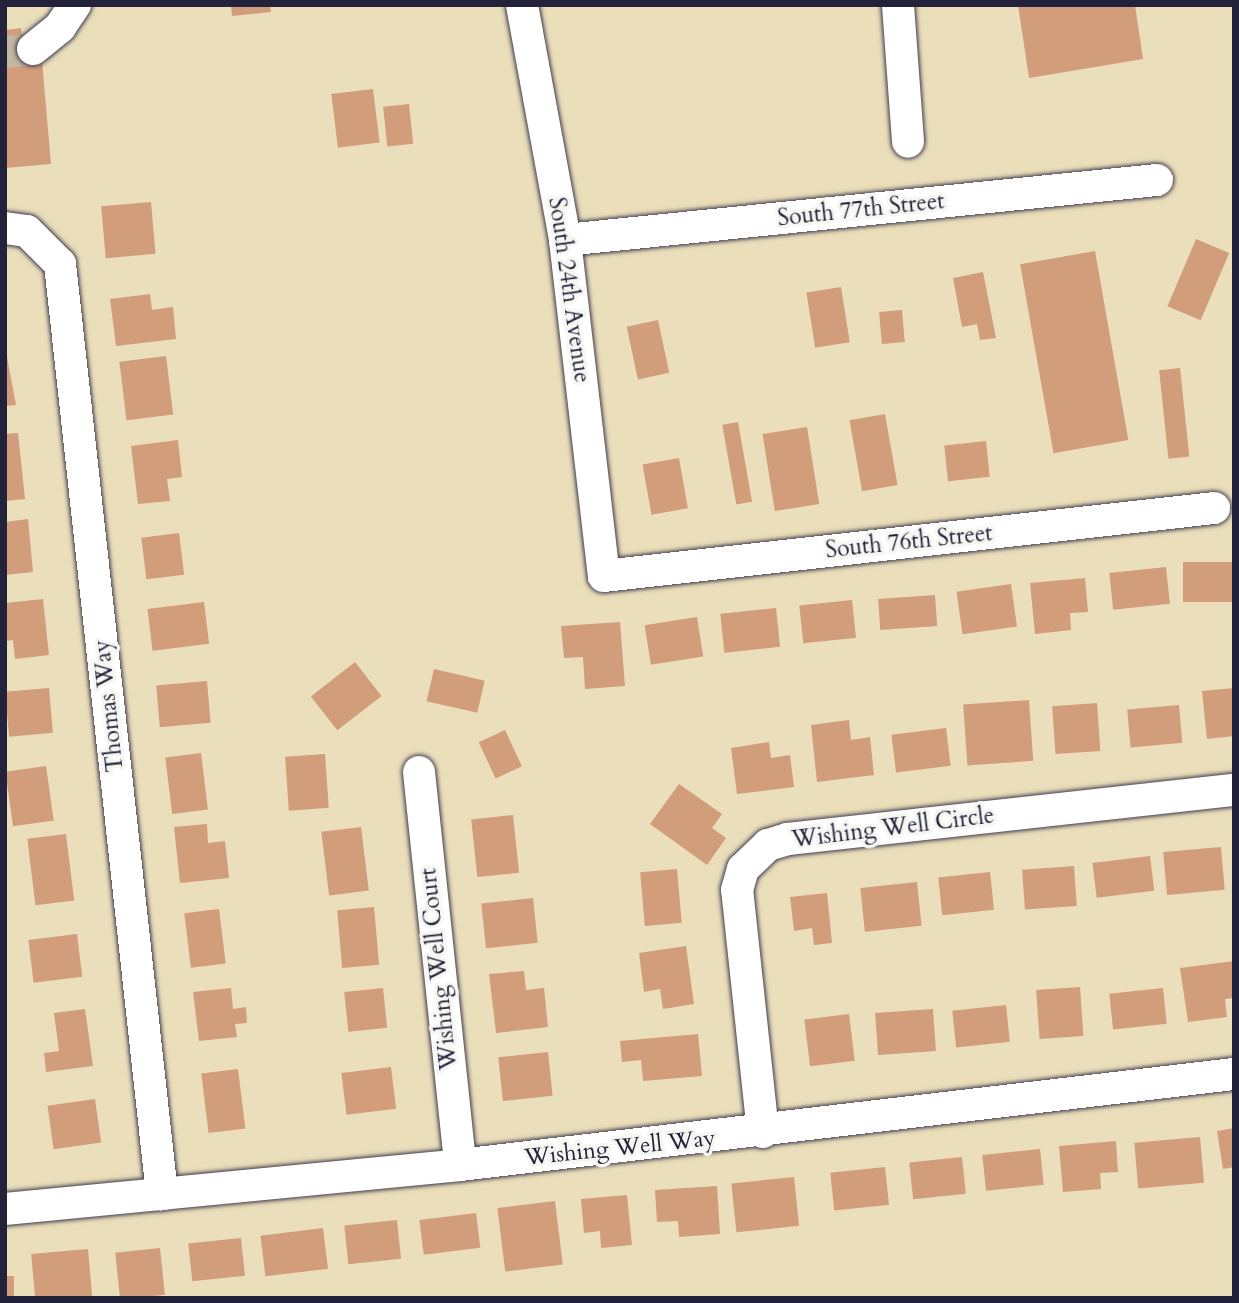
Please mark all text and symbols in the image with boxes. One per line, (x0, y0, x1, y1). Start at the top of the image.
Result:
street label: South 77th Street (776, 188, 946, 232)
street label: South 24th Avenue (542, 196, 596, 384)
street label: South 76th Street (824, 520, 994, 564)
street label: Thomas Way (88, 639, 130, 773)
street label: Wishing Well Circle (790, 802, 996, 854)
street label: Wishing Well Court (415, 867, 463, 1071)
street label: Wishing Well Way (523, 1124, 717, 1172)

